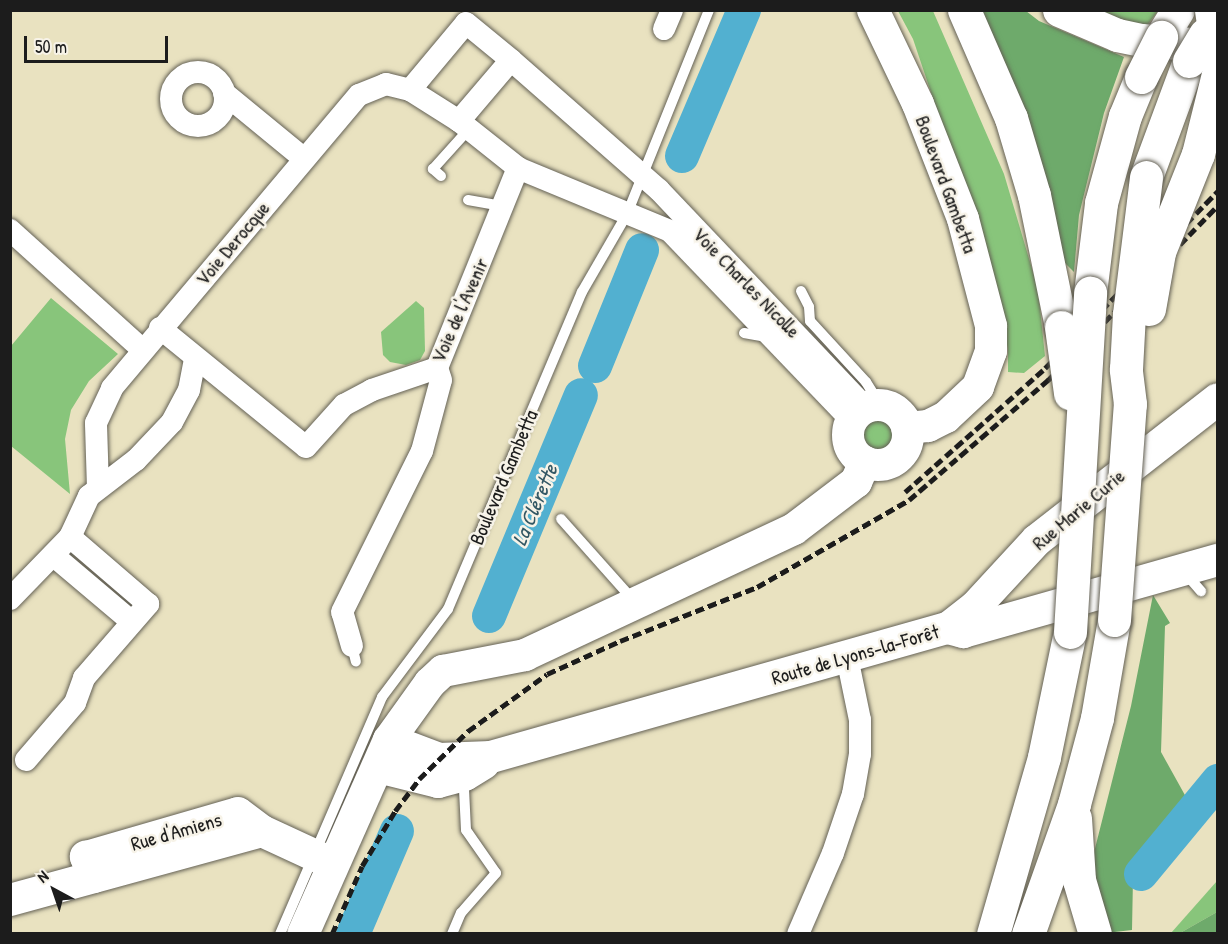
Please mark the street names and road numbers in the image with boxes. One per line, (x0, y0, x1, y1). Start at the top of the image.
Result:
street label: Boulevard Gambetta (911, 112, 983, 256)
street label: Voie Derocque (190, 196, 274, 290)
street label: Voie Charles Nicolle (688, 222, 806, 342)
street label: Voie de l'Avenir (425, 254, 493, 366)
street label: Boulevard Gambetta (464, 406, 542, 548)
street label: Rue Marie Curie (1027, 463, 1129, 555)
street label: Route de Lyons-la-Forêt (769, 619, 941, 689)
street label: Rue d'Amiens (128, 807, 224, 855)

